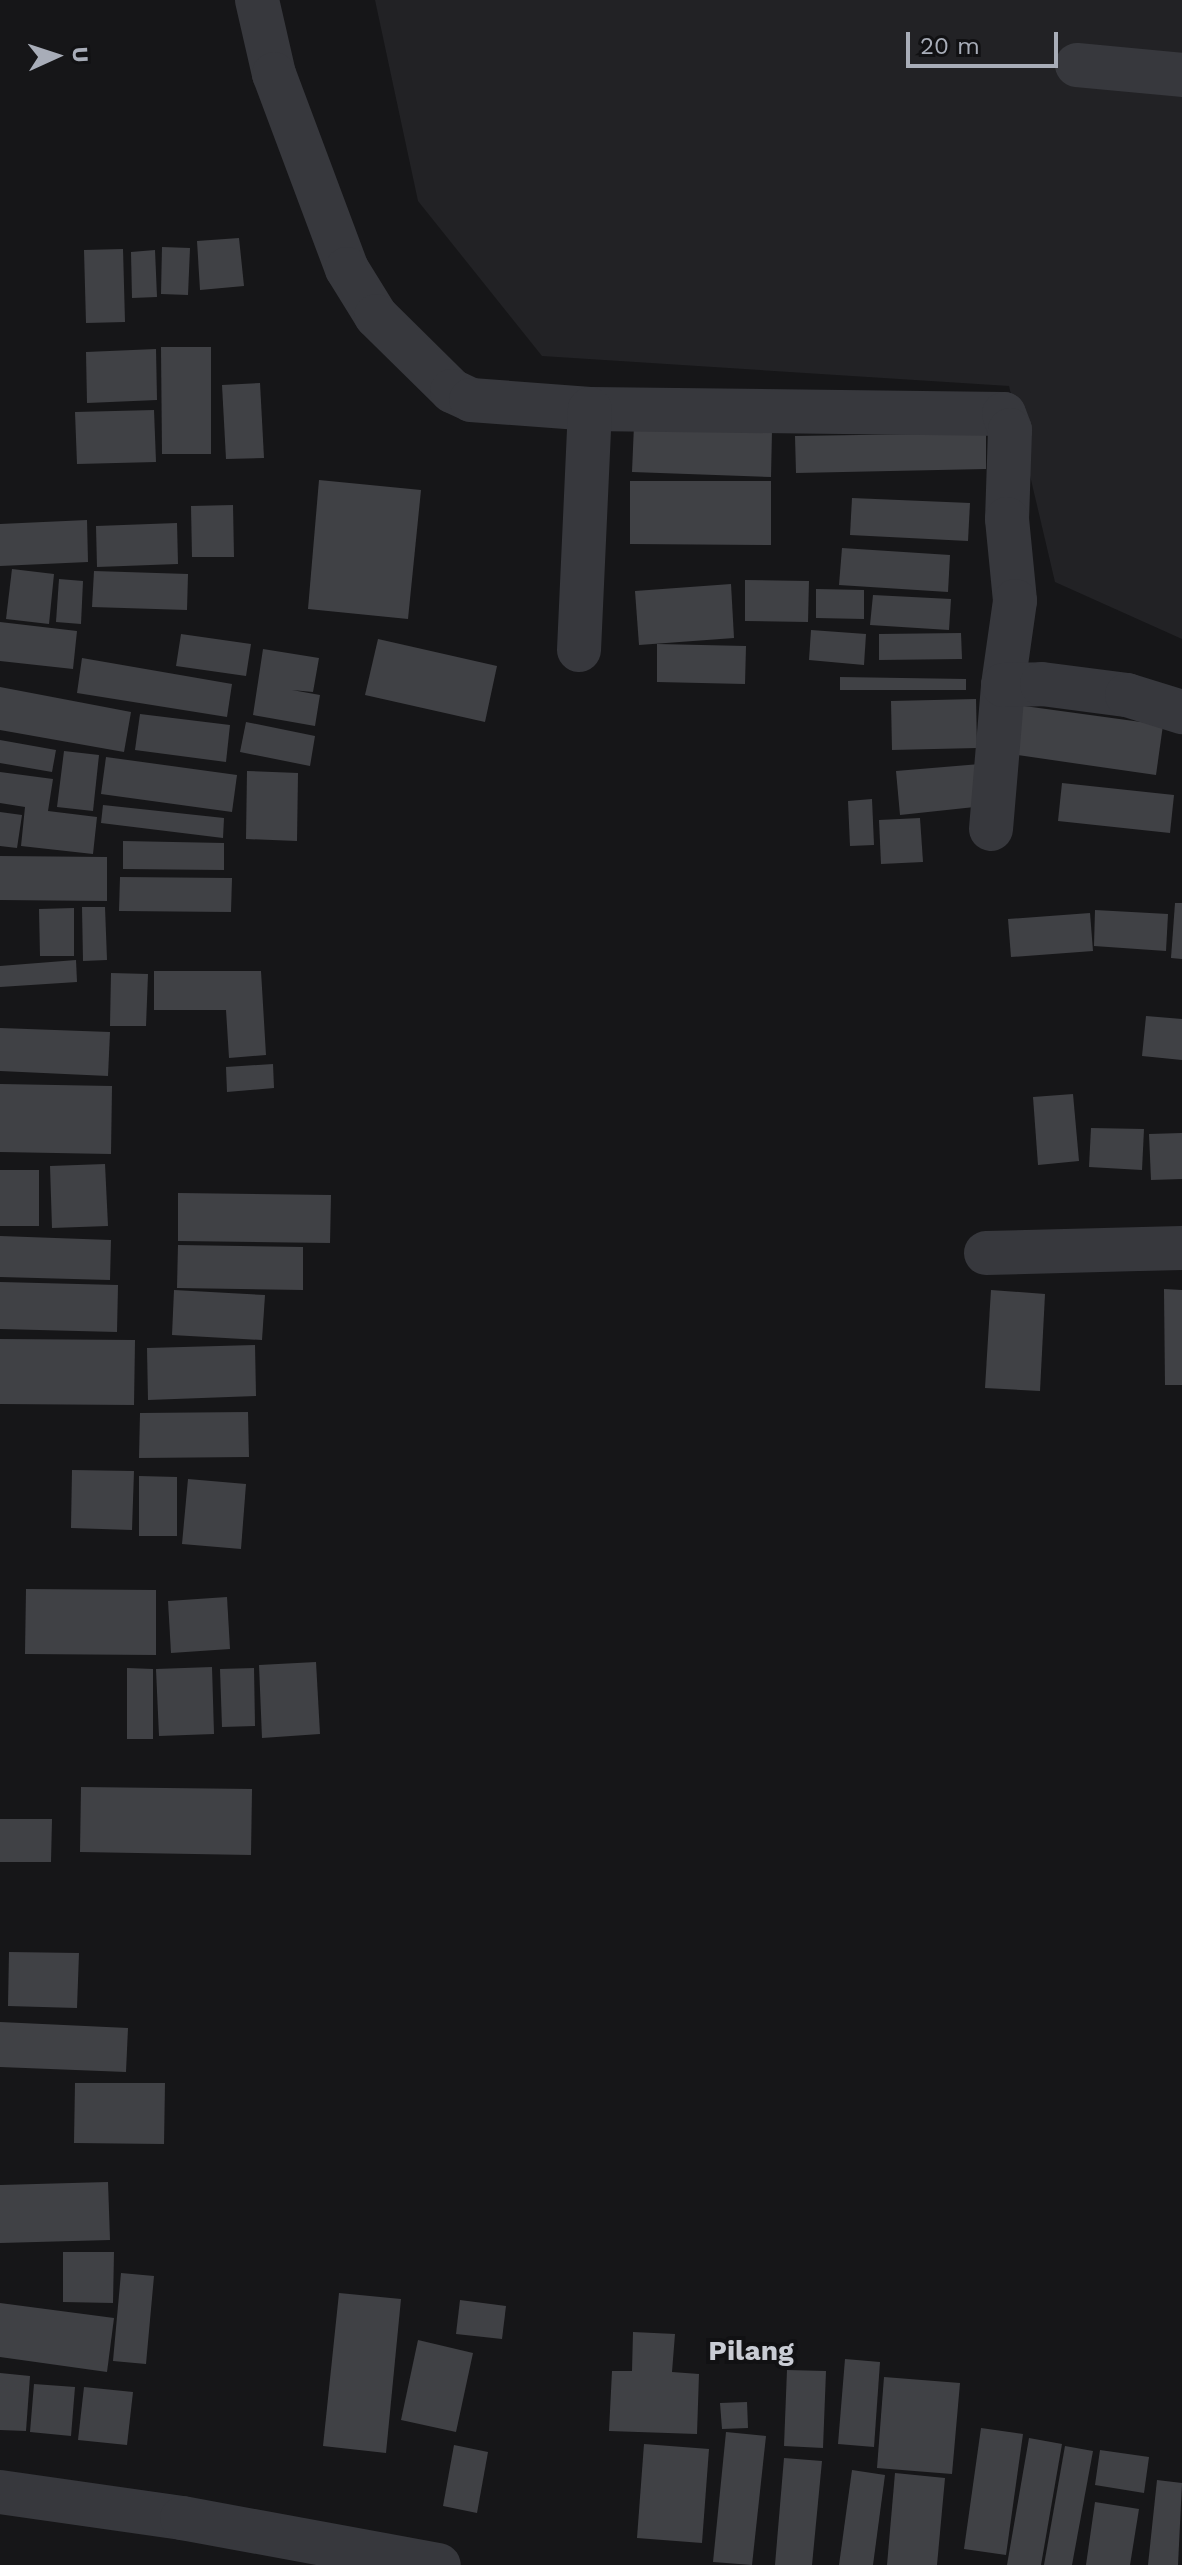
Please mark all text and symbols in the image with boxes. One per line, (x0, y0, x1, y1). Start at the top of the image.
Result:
north arrow (16, 16, 96, 96)
scale bar (910, 16, 1062, 66)
text: 20 m (920, 32, 980, 60)
text: U (68, 46, 93, 63)
district label: Pilang (708, 2334, 794, 2368)

